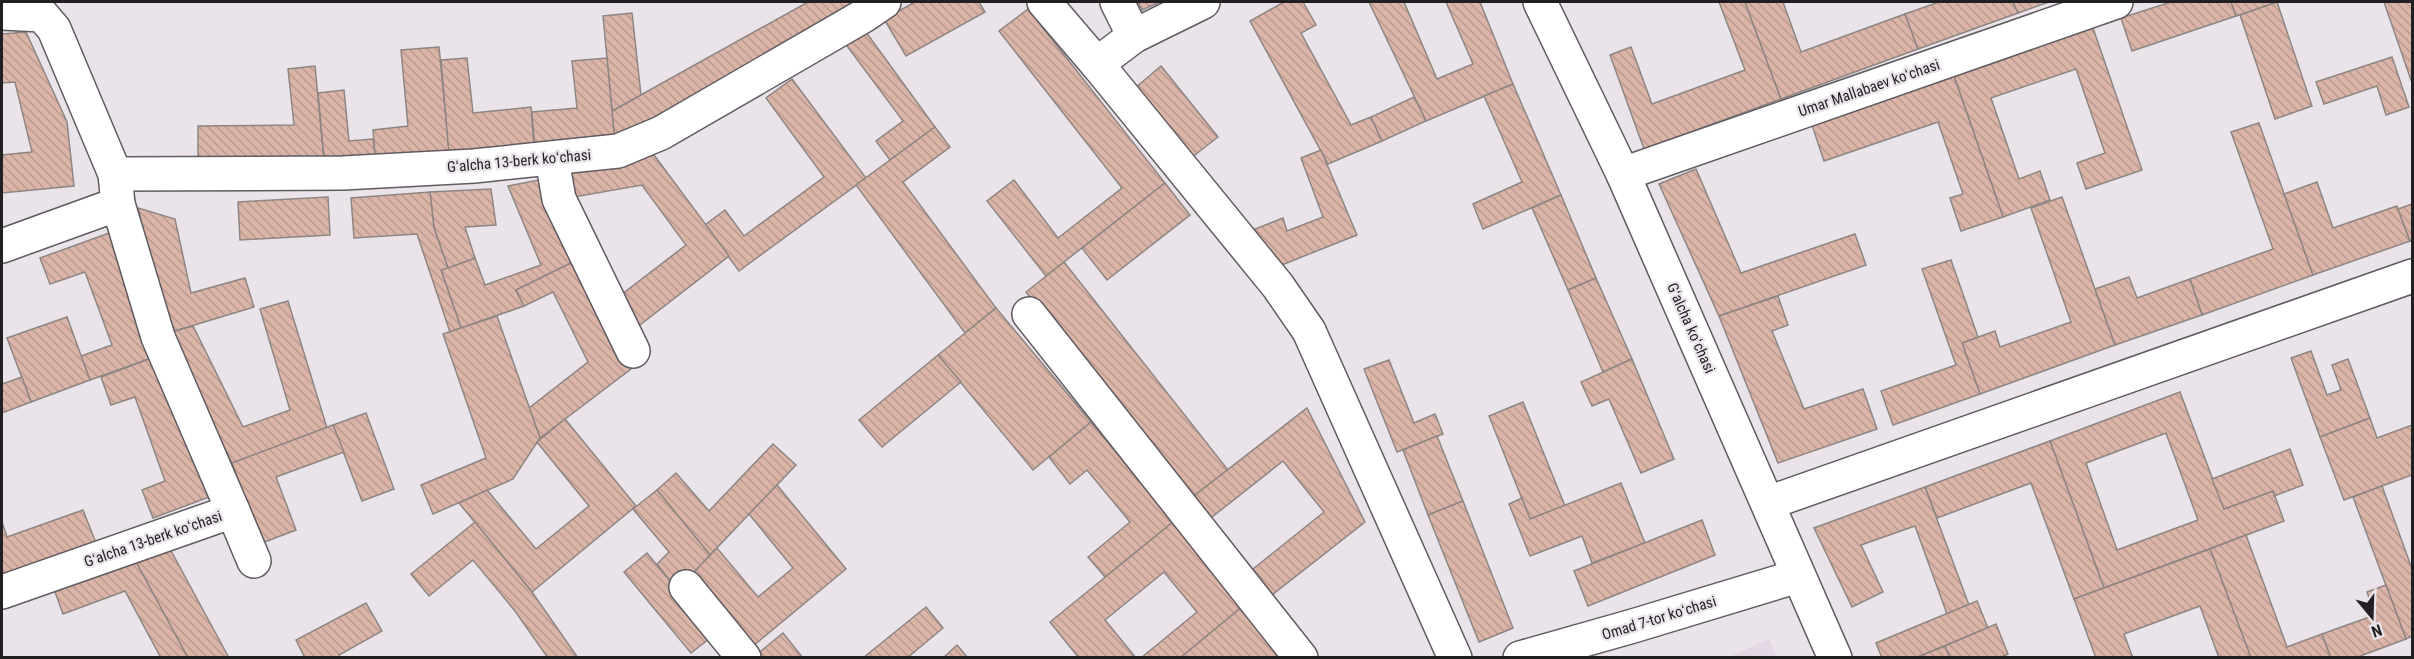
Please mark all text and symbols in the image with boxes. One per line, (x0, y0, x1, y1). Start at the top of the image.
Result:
street label: Umar Mallabaev koʻchasi (1796, 55, 1942, 121)
street label: Gʻalcha 13-berk koʻchasi (446, 146, 592, 176)
street label: Gʻalcha koʻchasi (1663, 280, 1719, 376)
street label: Gʻalcha 13-berk koʻchasi (82, 507, 224, 571)
north arrow (2342, 587, 2402, 647)
street label: Omad 7-tor koʻchasi (1600, 592, 1718, 644)
text: N (2369, 620, 2384, 641)

